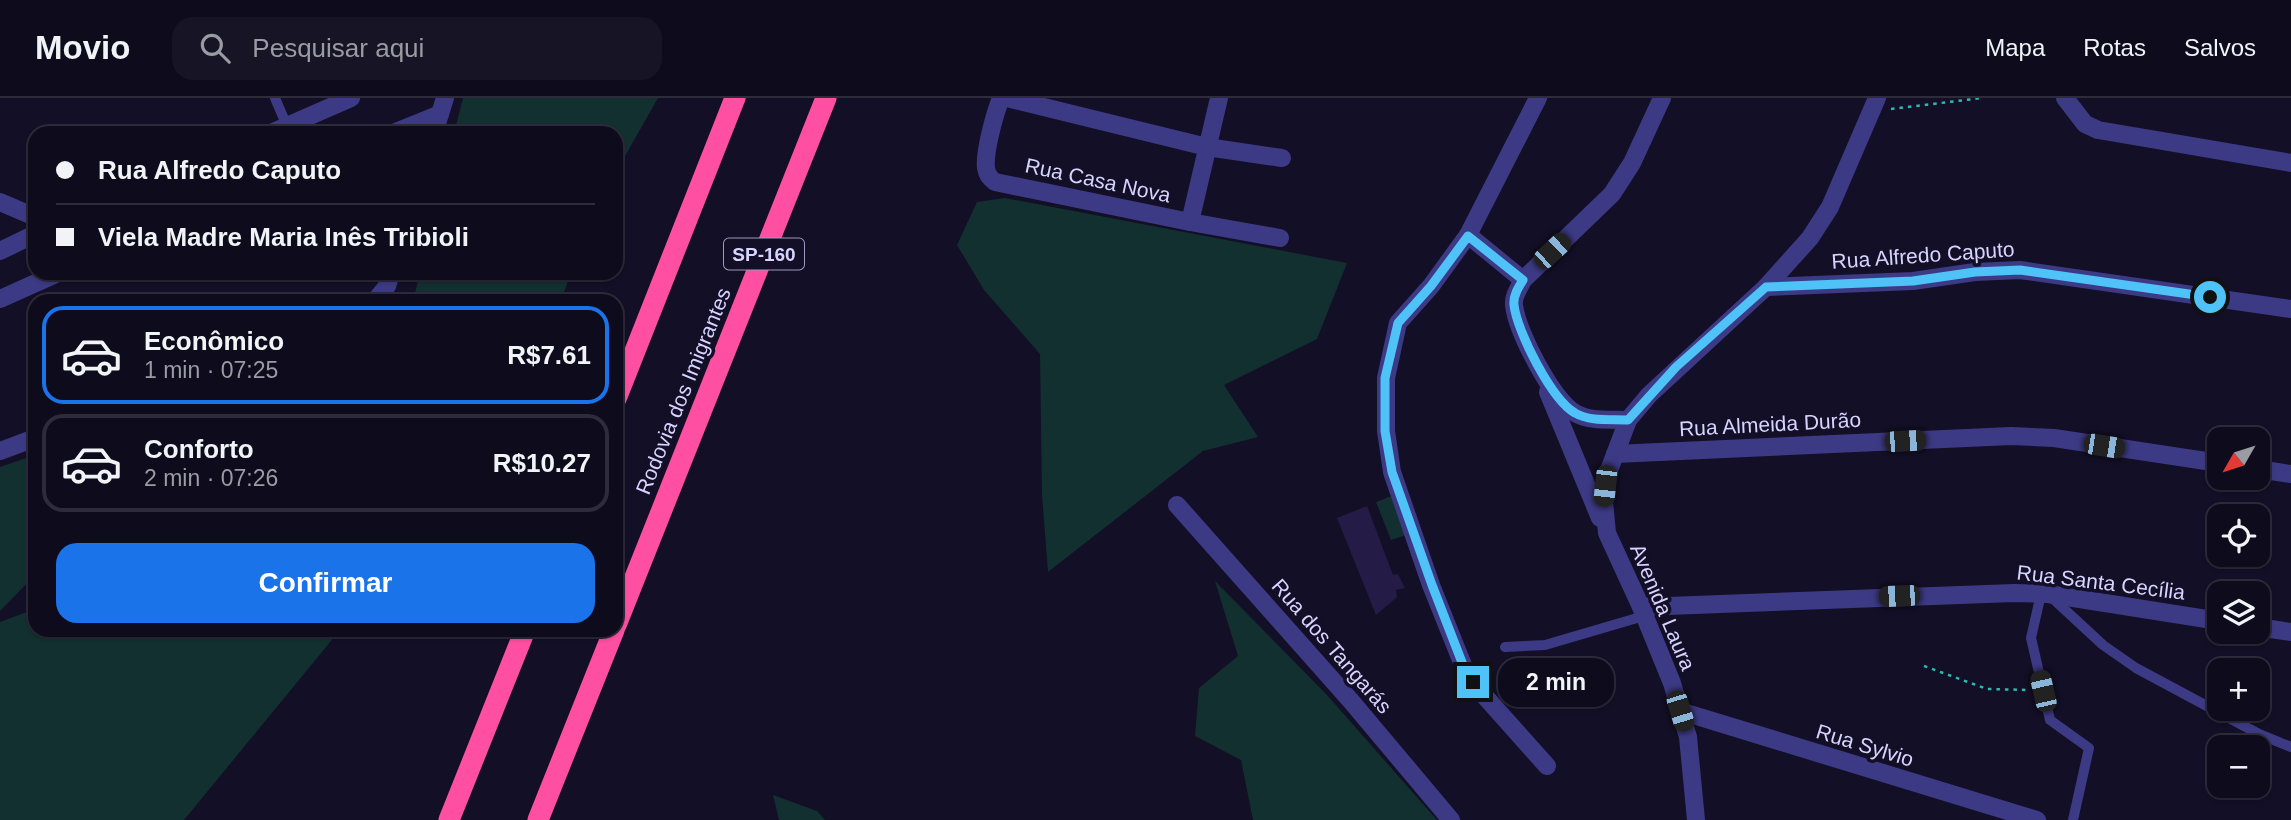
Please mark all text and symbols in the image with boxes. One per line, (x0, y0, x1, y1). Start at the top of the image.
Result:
search box (172, 17, 662, 80)
text: Movio (35, 29, 130, 66)
icon: search (196, 29, 234, 67)
text: Pesquisar aqui (252, 33, 424, 63)
text: Mapa (1985, 34, 2045, 61)
text: Rotas (2083, 34, 2146, 61)
text: Salvos (2184, 34, 2256, 61)
street label: Rua Casa Nova (1023, 153, 1173, 207)
text: Rua Alfredo Caputo (98, 155, 341, 185)
text: Viela Madre Maria Inês Tribioli (98, 222, 469, 252)
car (1530, 229, 1575, 273)
street label: Rua Alfredo Caputo (1831, 237, 2015, 273)
road number: SP-160 (724, 238, 804, 270)
route start (2194, 281, 2226, 313)
street label: Rodovia dos Imigrantes (631, 284, 735, 498)
icon: car (60, 324, 123, 387)
text: Econômico (144, 326, 284, 356)
text: R$7.61 (507, 340, 591, 370)
text: 1 min · 07:25 (144, 357, 278, 383)
street label: Rua Almeida Durão (1678, 408, 1862, 440)
north arrow (2207, 427, 2270, 490)
map controls (2207, 427, 2270, 798)
car (1884, 429, 1927, 453)
icon: car (60, 432, 123, 495)
car (2082, 432, 2127, 460)
text: Conforto (144, 434, 254, 464)
text: R$10.27 (493, 448, 591, 478)
car (1593, 464, 1618, 508)
text: 2 min · 07:26 (144, 465, 278, 491)
button: locate (2207, 504, 2270, 567)
street label: Avenida Laura (1626, 540, 1700, 674)
button: Confirmar (56, 543, 595, 623)
street label: Rua Santa Cecília (2016, 560, 2187, 604)
street label: Rua dos Tangarás (1268, 574, 1396, 718)
button: layers (2207, 581, 2270, 644)
car (1878, 585, 1921, 607)
callout: 2 min (1498, 658, 1613, 706)
button: + (2207, 658, 2270, 721)
route end (1457, 666, 1489, 698)
car (2029, 668, 2058, 714)
text: 2 min (1526, 669, 1586, 695)
car (1664, 688, 1697, 734)
street label: Rua Sylvio (1814, 719, 1916, 771)
button: − (2207, 735, 2270, 798)

